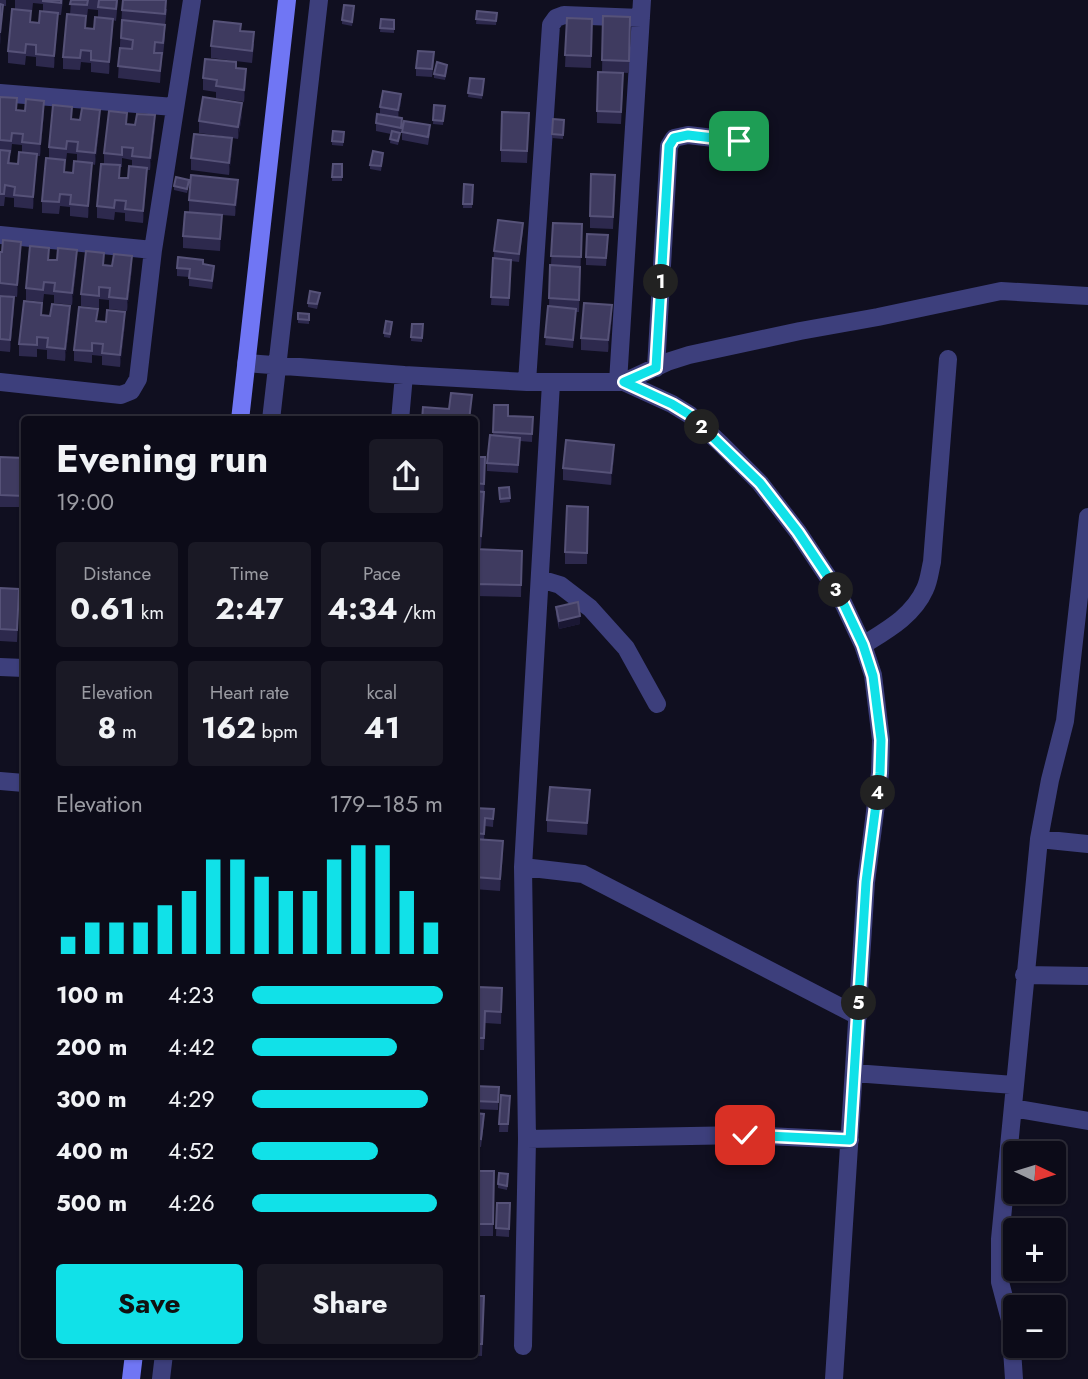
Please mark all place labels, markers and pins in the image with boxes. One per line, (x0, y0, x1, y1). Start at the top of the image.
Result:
pin (709, 111, 769, 171)
pin: 1 (644, 264, 678, 300)
pin: 2 (684, 410, 720, 444)
pin: 3 (818, 572, 854, 608)
pin: 4 (860, 776, 896, 810)
pin: 5 (842, 986, 876, 1020)
pin (715, 1105, 775, 1165)

